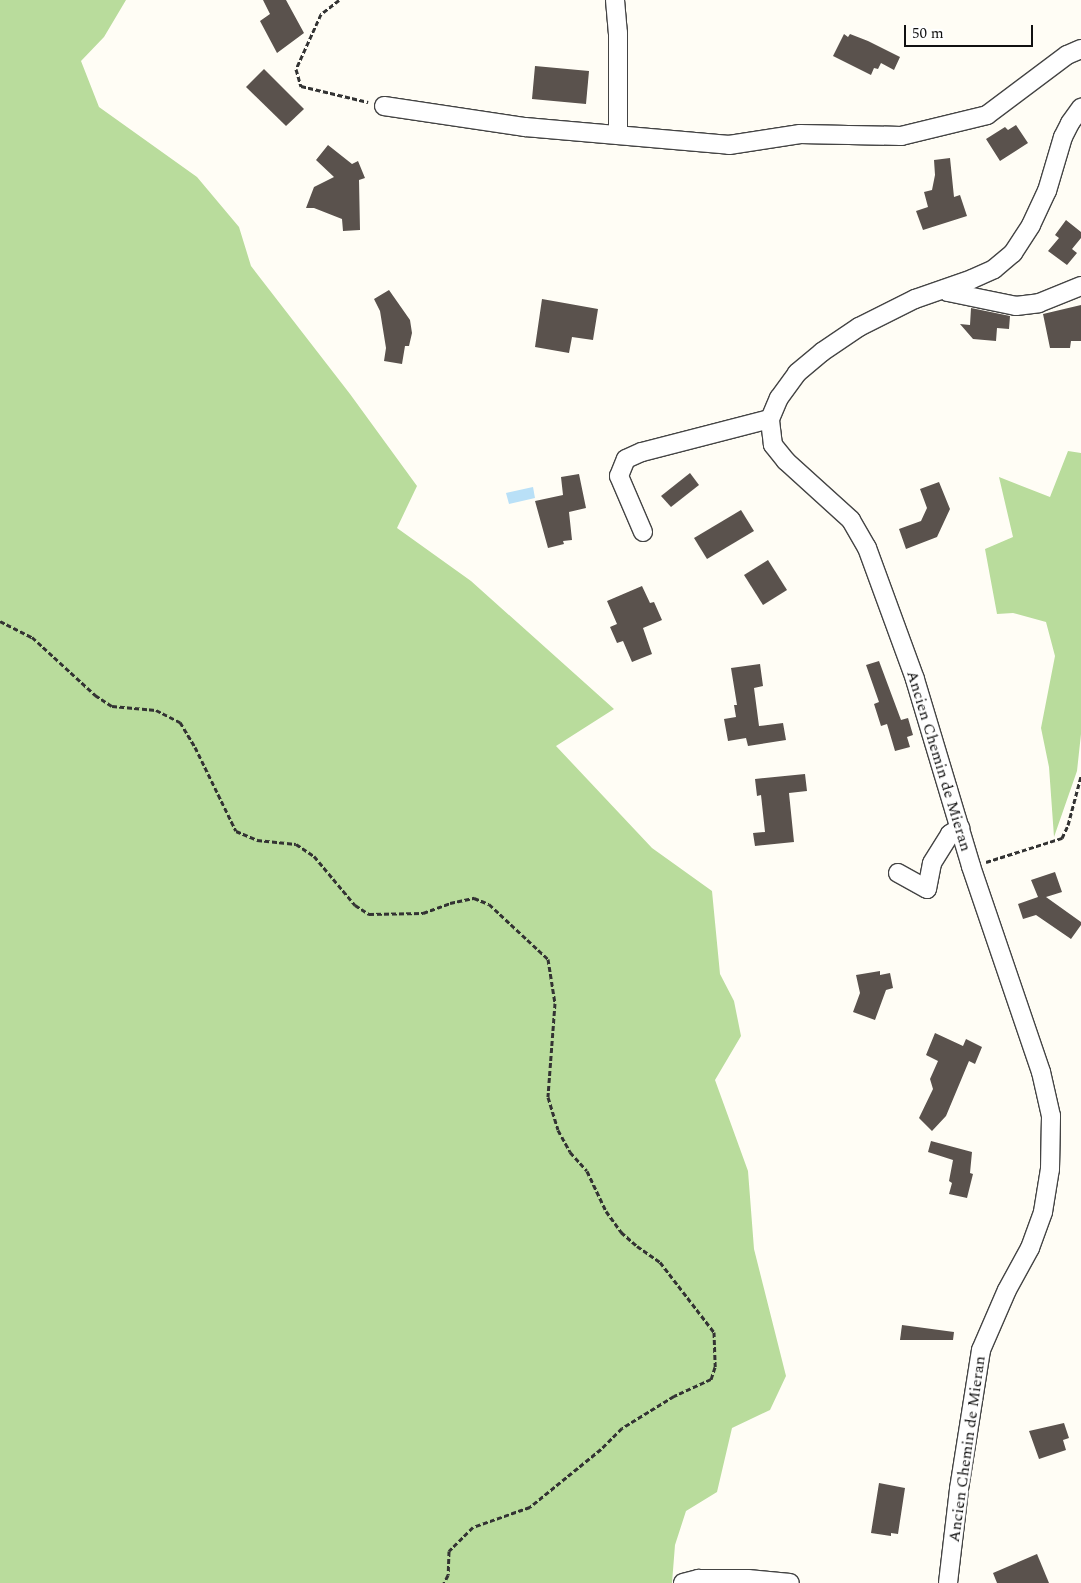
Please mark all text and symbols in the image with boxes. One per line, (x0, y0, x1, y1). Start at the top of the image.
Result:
scale bar (906, 15, 1035, 47)
text: 50 m (912, 22, 944, 45)
street label: Ancien Chemin de Mieran (902, 668, 976, 854)
street label: Ancien Chemin de Mieran (944, 1355, 990, 1543)

